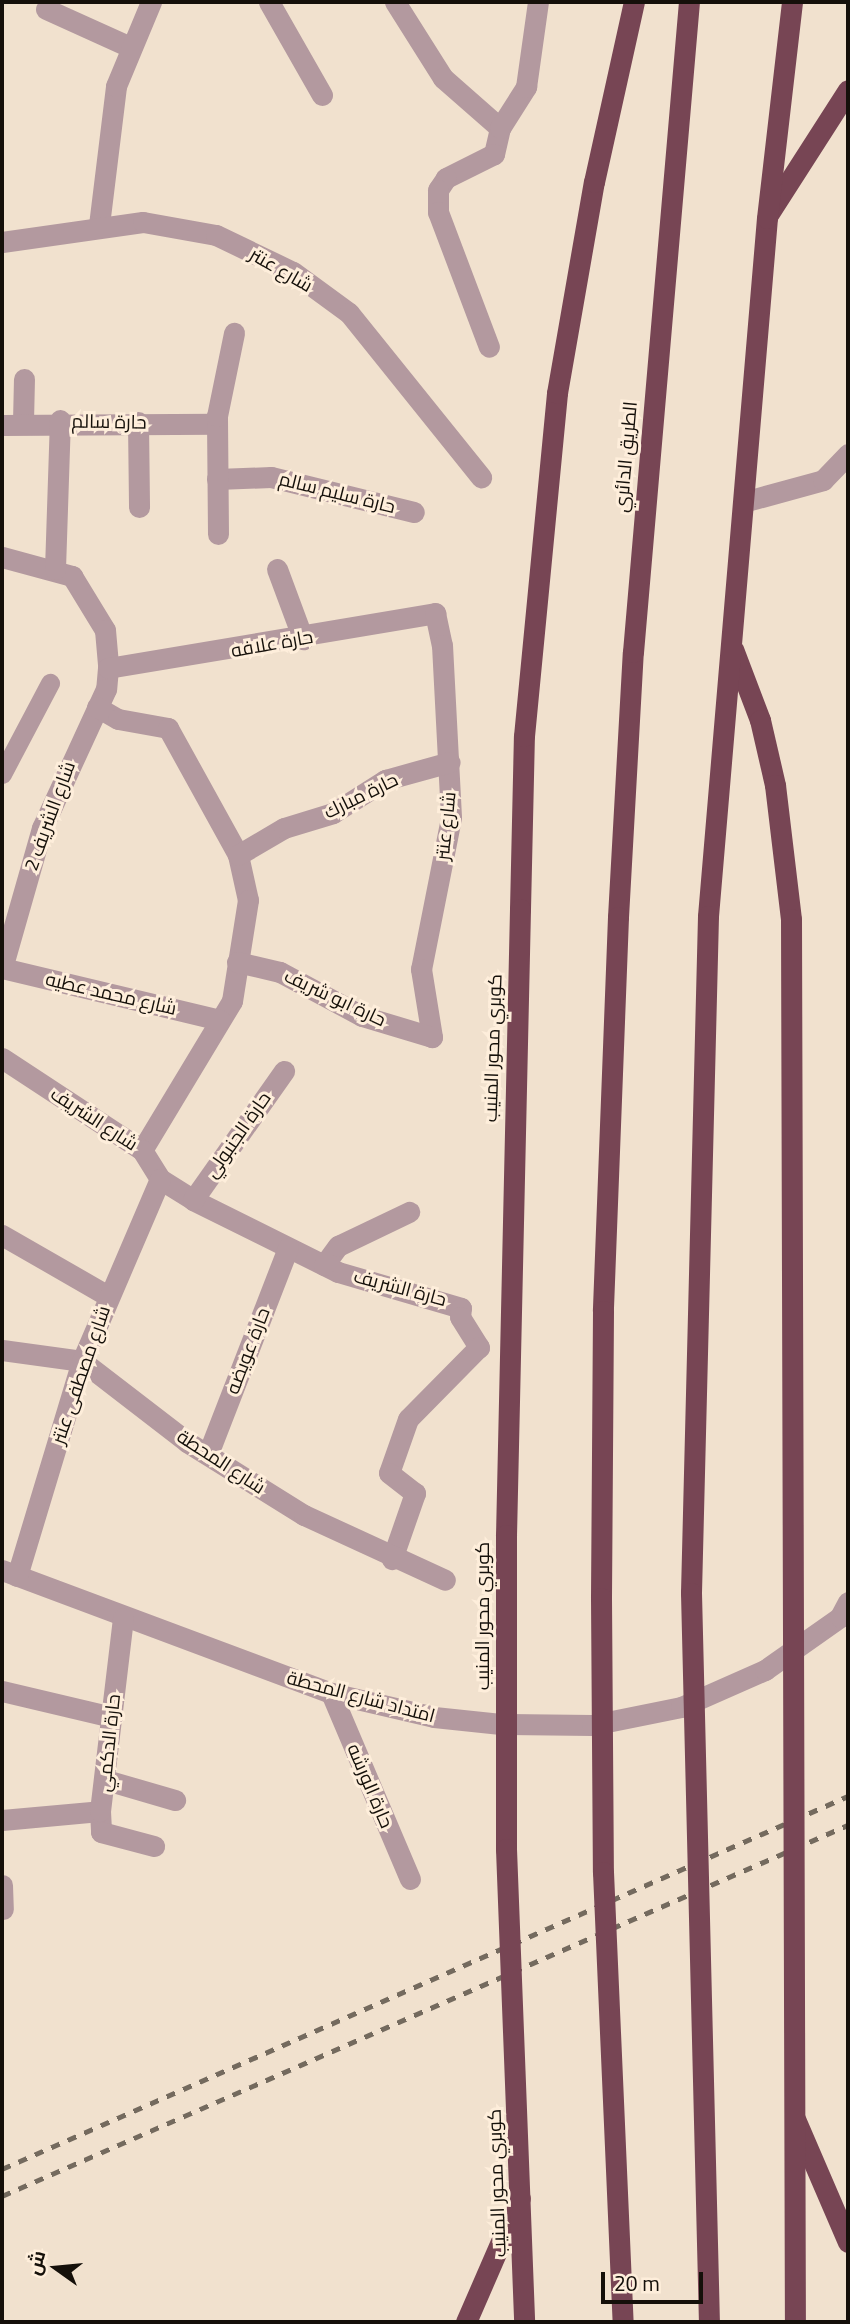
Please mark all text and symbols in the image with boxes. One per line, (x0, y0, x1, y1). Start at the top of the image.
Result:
street label: شارع عنتر (245, 243, 317, 297)
street label: الطريق الدائري (610, 400, 642, 514)
street label: حارة سالم (71, 410, 147, 434)
street label: حارة سليم سالم (276, 468, 398, 518)
street label: حارة علافه (229, 626, 315, 662)
street label: شارع الشريف 2 (20, 758, 80, 874)
street label: حارة مبارك (320, 768, 402, 824)
street label: شارع عنتر (431, 790, 461, 862)
street label: حارة ابو شريف (281, 965, 389, 1031)
street label: شارع محمد عطيه (43, 968, 179, 1020)
street label: كوبري محور المنيب (479, 973, 507, 1123)
street label: شارع الشريف (46, 1082, 142, 1156)
street label: حارة الجنبولي (200, 1088, 276, 1182)
street label: حارة الشريف (351, 1265, 449, 1311)
street label: شارع مصطفى عنتر (47, 1303, 115, 1447)
street label: حارة عويضه (221, 1304, 275, 1398)
street label: شارع المحطة (173, 1425, 269, 1499)
street label: كوبري محور المنيب (472, 1542, 494, 1690)
street label: امتداد شارع المحطة (284, 1666, 438, 1728)
street label: حارة الدكمي (93, 1693, 125, 1793)
street label: حارة الورشه (342, 1740, 398, 1832)
street label: كوبري محور المنيب (483, 2108, 511, 2258)
north arrow (21, 2233, 91, 2303)
text: ش (15, 2246, 56, 2279)
scale bar (605, 2258, 706, 2302)
text: 20 m (614, 2264, 660, 2303)

